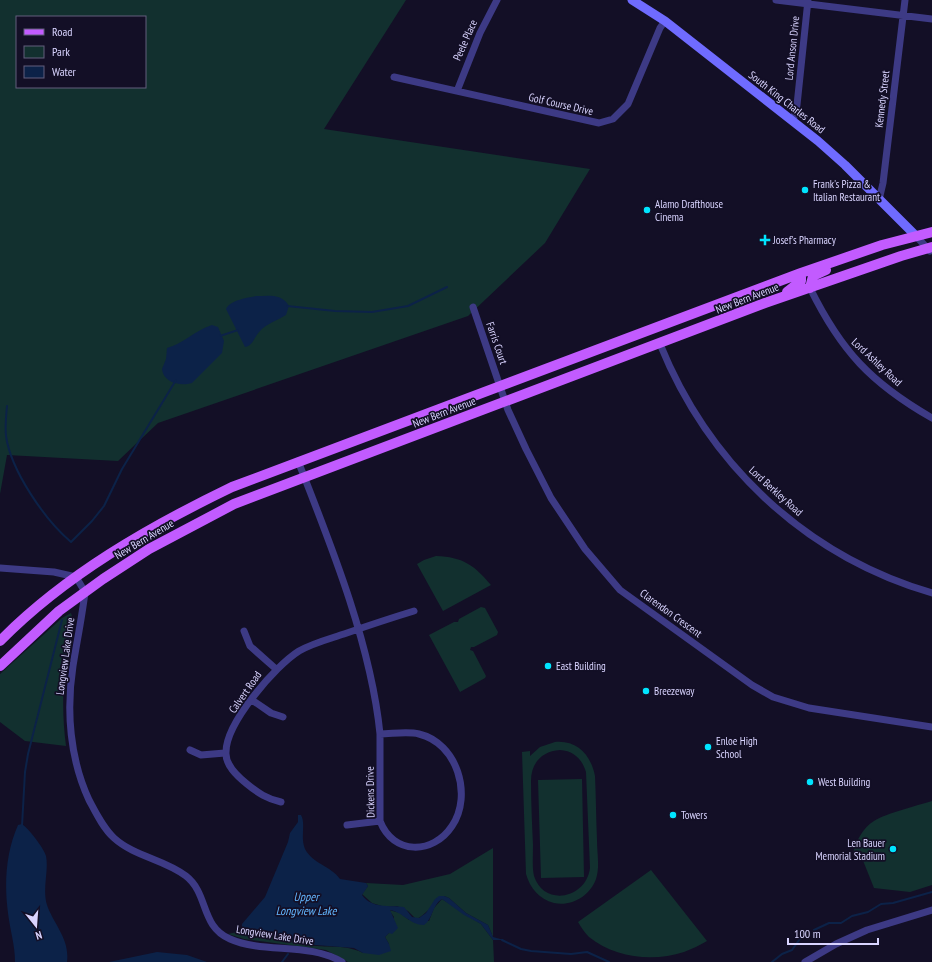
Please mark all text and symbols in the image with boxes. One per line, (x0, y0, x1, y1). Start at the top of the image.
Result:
street label: Lord Anson Drive (782, 15, 802, 81)
legend (16, 16, 146, 88)
street label: Peele Place (450, 17, 480, 63)
text: Road (52, 24, 72, 39)
text: Park (52, 44, 70, 59)
text: Water (52, 64, 77, 79)
street label: South King Charles Road (746, 68, 828, 136)
street label: Kennedy Street (872, 70, 892, 128)
street label: Golf Course Drive (527, 90, 595, 118)
place label: Frank's Pizza & Italian Restaurant (813, 177, 880, 204)
marker: Frank's Pizza & Italian Restaurant (800, 185, 810, 195)
place label: Alamo Drafthouse Cinema (655, 197, 723, 224)
marker: Alamo Drafthouse Cinema (642, 205, 652, 215)
place label: Josef's Pharmacy (772, 233, 837, 247)
marker: Josef's Pharmacy (760, 235, 770, 245)
street label: New Bern Avenue (713, 279, 781, 316)
street label: Farris Court (483, 320, 511, 366)
street label: Lord Ashley Road (849, 335, 905, 389)
street label: New Bern Avenue (410, 393, 478, 430)
street label: Lord Berkley Road (746, 463, 806, 519)
street label: New Bern Avenue (112, 516, 176, 562)
street label: Clarendon Crescent (637, 586, 705, 640)
street label: Longview Lake Drive (53, 616, 77, 696)
place label: East Building (556, 659, 606, 673)
marker: East Building (543, 661, 553, 671)
street label: Calvert Road (225, 668, 265, 716)
place label: Breezeway (654, 684, 695, 698)
marker: Breezeway (641, 686, 651, 696)
place label: Enloe High School (716, 734, 758, 761)
marker: Enloe High School (703, 742, 713, 752)
street label: Dickens Drive (363, 766, 377, 818)
place label: West Building (818, 775, 870, 789)
marker: West Building (805, 777, 815, 787)
place label: Towers (681, 808, 707, 822)
marker: Towers (668, 810, 678, 820)
place label: Len Bauer Memorial Stadium (816, 836, 885, 863)
marker: Len Bauer Memorial Stadium (888, 844, 898, 854)
water label: Upper Longview Lake (276, 889, 337, 918)
north arrow (16, 906, 56, 946)
scale bar (788, 920, 878, 946)
street label: Longview Lake Drive (235, 922, 315, 948)
text: 100 m (794, 926, 821, 941)
text: N (34, 928, 44, 943)

